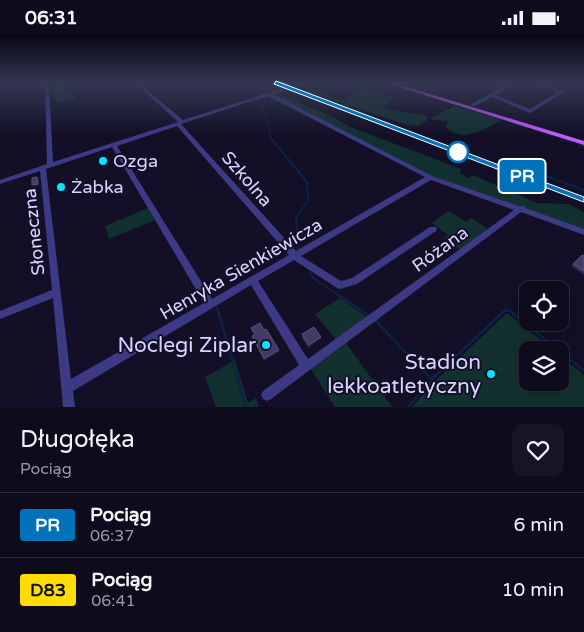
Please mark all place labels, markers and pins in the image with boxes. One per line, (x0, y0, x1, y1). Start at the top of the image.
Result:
unlabelled marker (447, 141, 469, 163)
place label: Ozga (113, 150, 158, 172)
marker: Ozga (97, 155, 109, 167)
place label: Żabka (71, 176, 124, 198)
marker: Żabka (55, 181, 67, 193)
place label: Noclegi Ziplar (117, 333, 256, 358)
marker: Noclegi Ziplar (260, 339, 272, 351)
place label: Stadion lekkoatletyczny (327, 350, 481, 399)
marker: Stadion lekkoatletyczny (485, 368, 497, 380)

